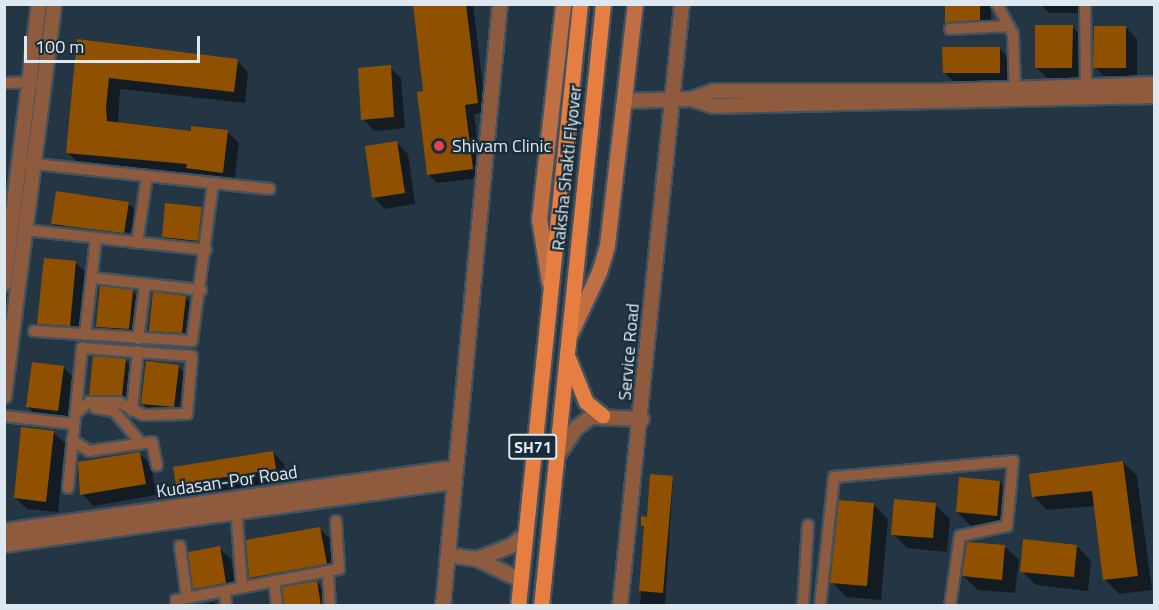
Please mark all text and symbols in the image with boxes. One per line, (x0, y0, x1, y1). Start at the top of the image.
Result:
scale bar (27, 24, 202, 62)
text: 100 m (35, 33, 84, 60)
street label: Raksha Shakti Flyover (548, 84, 586, 252)
place label: Shivam Clinic (452, 135, 551, 157)
marker: Shivam Clinic (430, 137, 448, 155)
street label: Service Road (614, 303, 644, 401)
road number: SH71 (508, 434, 558, 460)
street label: Kudasan-Por Road (155, 461, 299, 503)

